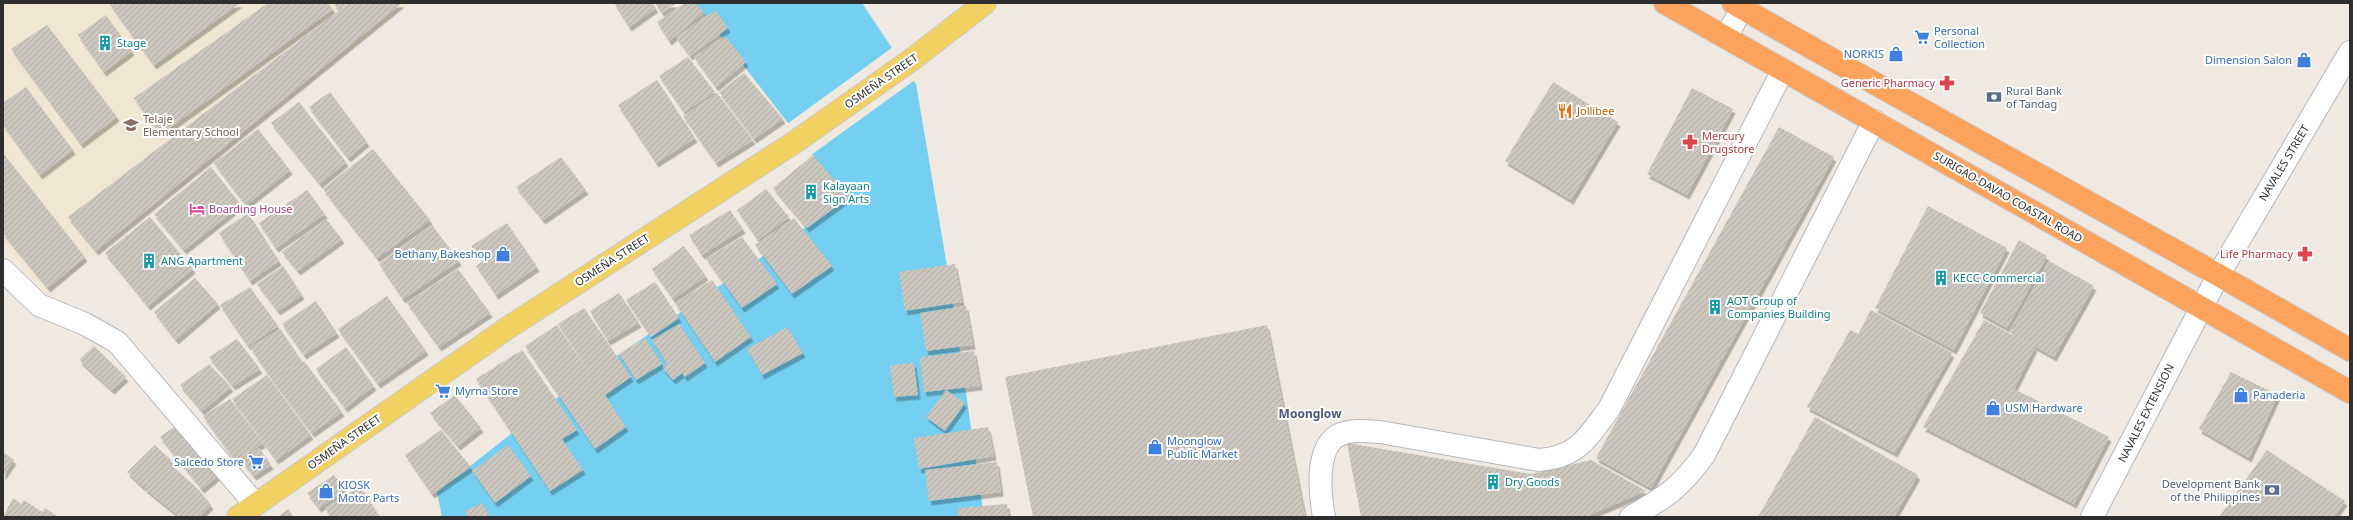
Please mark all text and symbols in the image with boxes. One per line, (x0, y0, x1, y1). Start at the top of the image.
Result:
place label: Personal Collection (1934, 23, 1985, 51)
supermarket icon: Personal Collection (1913, 28, 1931, 46)
building icon: Stage (96, 34, 114, 52)
place label: Stage (117, 35, 146, 50)
shop icon: NORKIS (1887, 45, 1905, 63)
place label: NORKIS (1844, 46, 1884, 61)
street label: OSMEÑA STREET (841, 50, 920, 111)
shop icon: Dimension Salon (2295, 51, 2313, 69)
place label: Dimension Salon (2205, 52, 2292, 67)
pharmacy icon: Generic Pharmacy (1938, 74, 1956, 92)
place label: Generic Pharmacy (1841, 75, 1935, 90)
place label: Rural Bank of Tandag (2006, 83, 2062, 111)
bank icon: Rural Bank of Tandag (1985, 88, 2003, 106)
restaurant icon: Jollibee (1556, 102, 1574, 120)
place label: Jollibee (1576, 103, 1614, 118)
place label: Telaje Elementary School (143, 111, 239, 139)
school or university icon: Telaje Elementary School (122, 116, 140, 134)
street label: NAVALES STREET (2255, 122, 2312, 204)
place label: Mercury Drugstore (1702, 128, 1755, 156)
pharmacy icon: Mercury Drugstore (1681, 133, 1699, 151)
street label: SURIGAO-DAVAO COASTAL ROAD (1931, 148, 2086, 246)
place label: Kalayaan Sign Arts (823, 178, 870, 206)
building icon: Kalayaan Sign Arts (802, 183, 820, 201)
hotel icon: Boarding House (188, 200, 206, 218)
place label: Boarding House (209, 201, 292, 216)
street label: OSMEÑA STREET (571, 230, 652, 289)
shop icon: Bethany Bakeshop (494, 245, 512, 263)
pharmacy icon: Life Pharmacy (2296, 245, 2314, 263)
place label: Bethany Bakeshop (395, 246, 491, 261)
place label: Life Pharmacy (2220, 246, 2293, 261)
building icon: ANG Apartment (140, 252, 158, 270)
place label: ANG Apartment (161, 253, 243, 268)
building icon: KECC Commercial (1932, 269, 1950, 287)
place label: KECC Commercial (1953, 270, 2044, 285)
place label: AOT Group of Companies Building (1727, 293, 1831, 321)
building icon: AOT Group of Companies Building (1706, 298, 1724, 316)
street label: NAVALES EXTENSION (2114, 361, 2177, 465)
supermarket icon: Myrna Store (434, 382, 452, 400)
place label: Myrna Store (455, 383, 518, 398)
shop icon: Panaderia (2232, 386, 2250, 404)
place label: Panaderia (2253, 387, 2305, 402)
shop icon: USM Hardware (1984, 399, 2002, 417)
place label: USM Hardware (2005, 400, 2083, 415)
district label: Moonglow (1279, 405, 1342, 422)
street label: OSMEÑA STREET (304, 411, 383, 472)
place label: Moonglow Public Market (1167, 433, 1238, 461)
shop icon: Moonglow Public Market (1146, 438, 1164, 456)
supermarket icon: Salcedo Store (247, 453, 265, 471)
place label: Salcedo Store (174, 454, 244, 469)
building icon: Dry Goods (1484, 473, 1502, 491)
place label: Dry Goods (1505, 474, 1559, 489)
place label: Development Bank of the Philippines (2162, 476, 2260, 504)
place label: KIOSK Motor Parts (338, 477, 399, 505)
bank icon: Development Bank of the Philippines (2263, 481, 2281, 499)
shop icon: KIOSK Motor Parts (317, 482, 335, 500)

